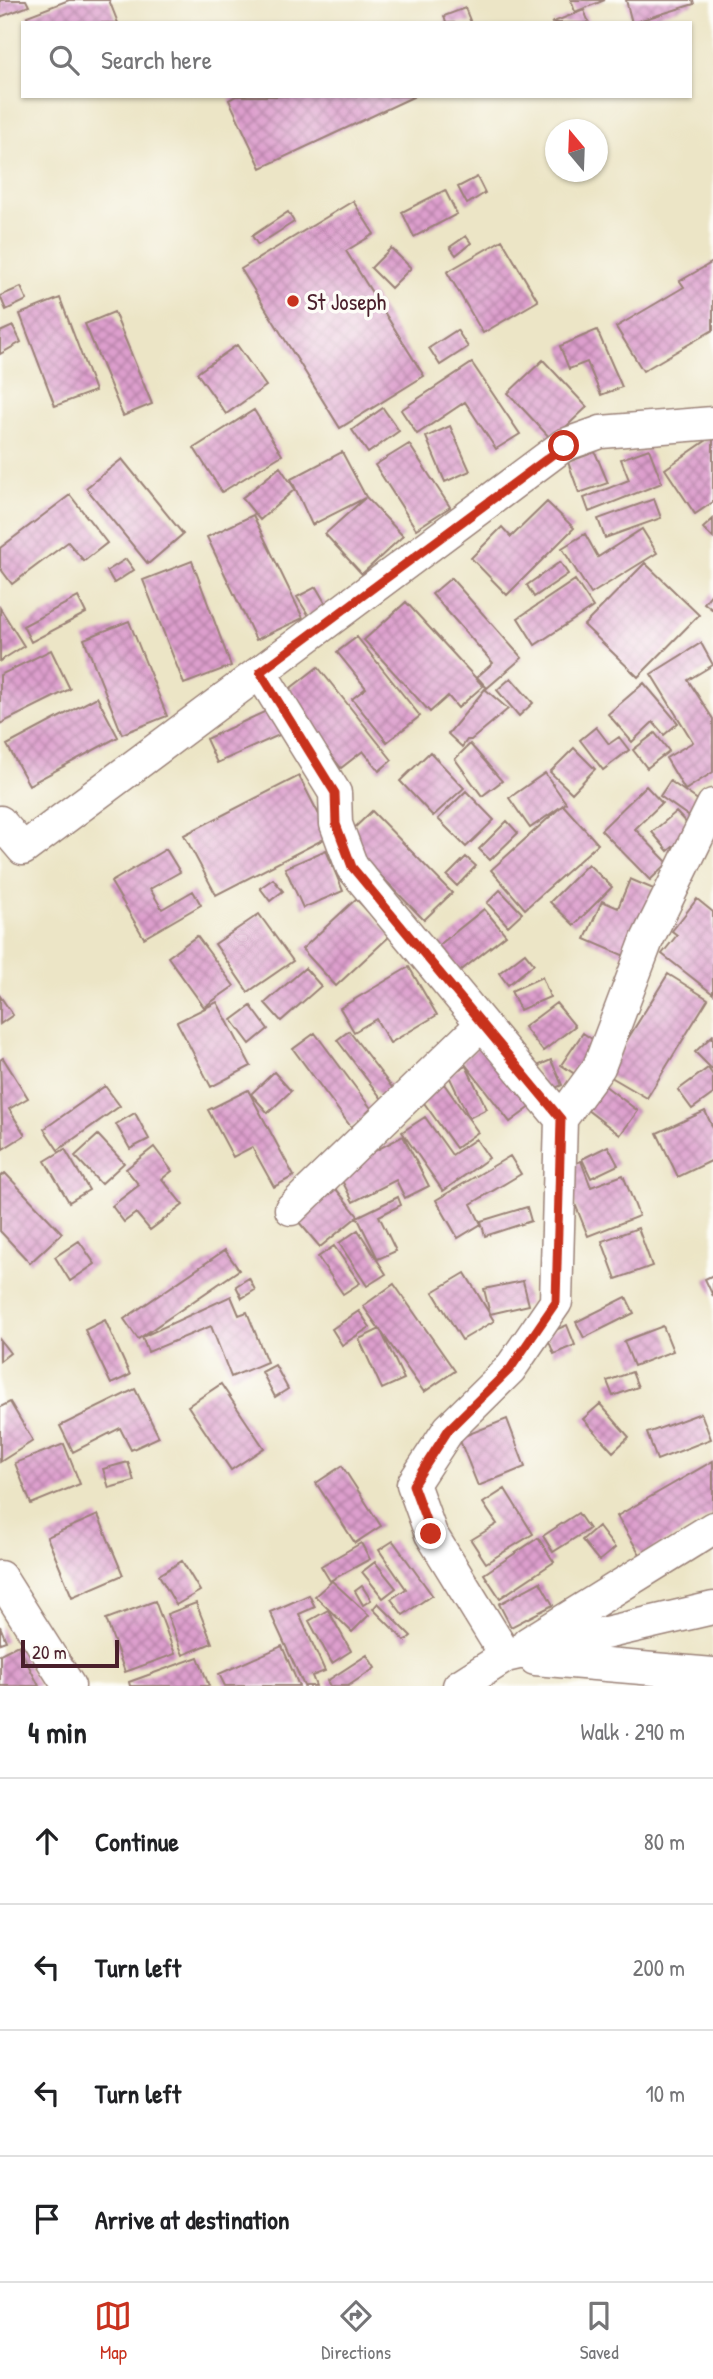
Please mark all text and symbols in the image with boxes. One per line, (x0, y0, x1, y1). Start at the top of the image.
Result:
search box (21, 21, 692, 98)
icon: search (45, 41, 83, 79)
text: Search here (101, 42, 212, 77)
north arrow (545, 119, 608, 182)
place label: St Joseph (307, 286, 386, 317)
marker: St Joseph (285, 293, 301, 309)
route start (548, 430, 579, 461)
route end (415, 1518, 446, 1549)
scale bar (21, 1637, 119, 1669)
text: 20 m (32, 1639, 67, 1665)
text: 4 min (28, 1712, 87, 1752)
text: Walk · 290 m (581, 1716, 685, 1747)
icon: ahead (28, 1822, 66, 1860)
text: Continue (95, 1824, 179, 1859)
text: 80 m (644, 1826, 685, 1857)
icon: left (28, 1948, 66, 1986)
text: Turn left (95, 1950, 181, 1985)
text: 200 m (633, 1952, 685, 1983)
icon: left (28, 2074, 66, 2112)
text: Turn left (95, 2076, 181, 2111)
text: 10 m (645, 2078, 685, 2109)
icon: arrive (28, 2200, 66, 2238)
text: Arrive at destination (95, 2202, 290, 2237)
tab: Map (94, 2297, 132, 2365)
tab: Directions (321, 2297, 391, 2365)
tab: Saved (580, 2297, 619, 2365)

